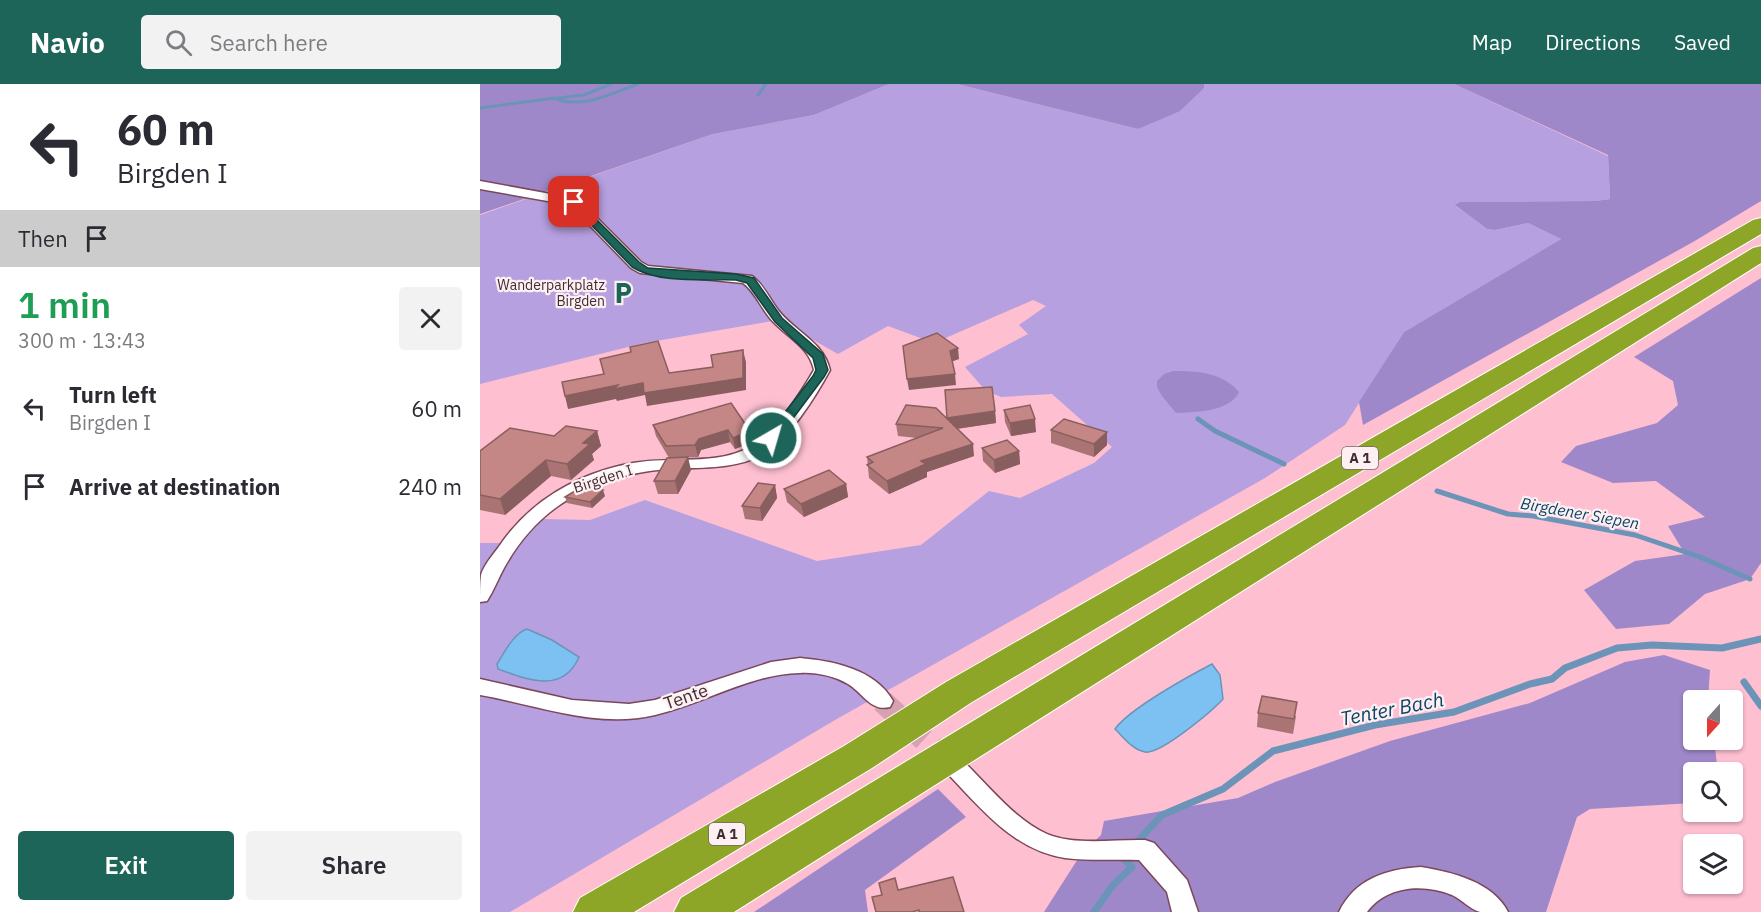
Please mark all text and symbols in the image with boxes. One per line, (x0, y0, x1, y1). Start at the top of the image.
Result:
search box (141, 15, 561, 69)
text: Navio (30, 24, 105, 61)
icon: search (162, 26, 195, 59)
text: Search here (210, 28, 328, 57)
text: Map (1472, 28, 1512, 56)
text: Directions (1545, 28, 1641, 56)
text: Saved (1674, 28, 1731, 56)
text: 60 m (117, 102, 215, 157)
icon: left (18, 108, 96, 186)
text: Birgden I (117, 155, 228, 190)
pin (548, 176, 599, 227)
icon: arrive (557, 185, 590, 218)
icon: arrive (80, 222, 113, 255)
text: Then (18, 224, 68, 253)
place label: Wanderparkplatz Birgden (497, 276, 605, 310)
parking icon: Wanderparkplatz Birgden (610, 280, 636, 306)
text: 1 min (18, 281, 111, 328)
button: close (399, 287, 462, 350)
text: 300 m · 13:43 (18, 327, 146, 354)
text: Turn left (69, 380, 157, 409)
icon: left (18, 392, 51, 425)
text: 60 m (411, 394, 462, 423)
position arrow (739, 406, 803, 470)
text: Birgden I (69, 409, 151, 436)
road number: A 1 (1342, 447, 1378, 469)
street label: Birgden I (571, 460, 635, 497)
icon: arrive (18, 470, 51, 503)
text: Arrive at destination (69, 472, 280, 501)
text: 240 m (398, 472, 462, 501)
water label: Birgdener Siepen (1519, 493, 1641, 533)
street label: Tente (661, 678, 711, 715)
water label: Tenter Bach (1338, 685, 1446, 732)
north arrow (1683, 690, 1743, 750)
map controls (1683, 690, 1743, 894)
button: search (1683, 762, 1743, 822)
road number: A 1 (709, 823, 745, 845)
button: Exit (18, 831, 234, 900)
button: Share (246, 831, 462, 900)
button: layers (1683, 834, 1743, 894)

